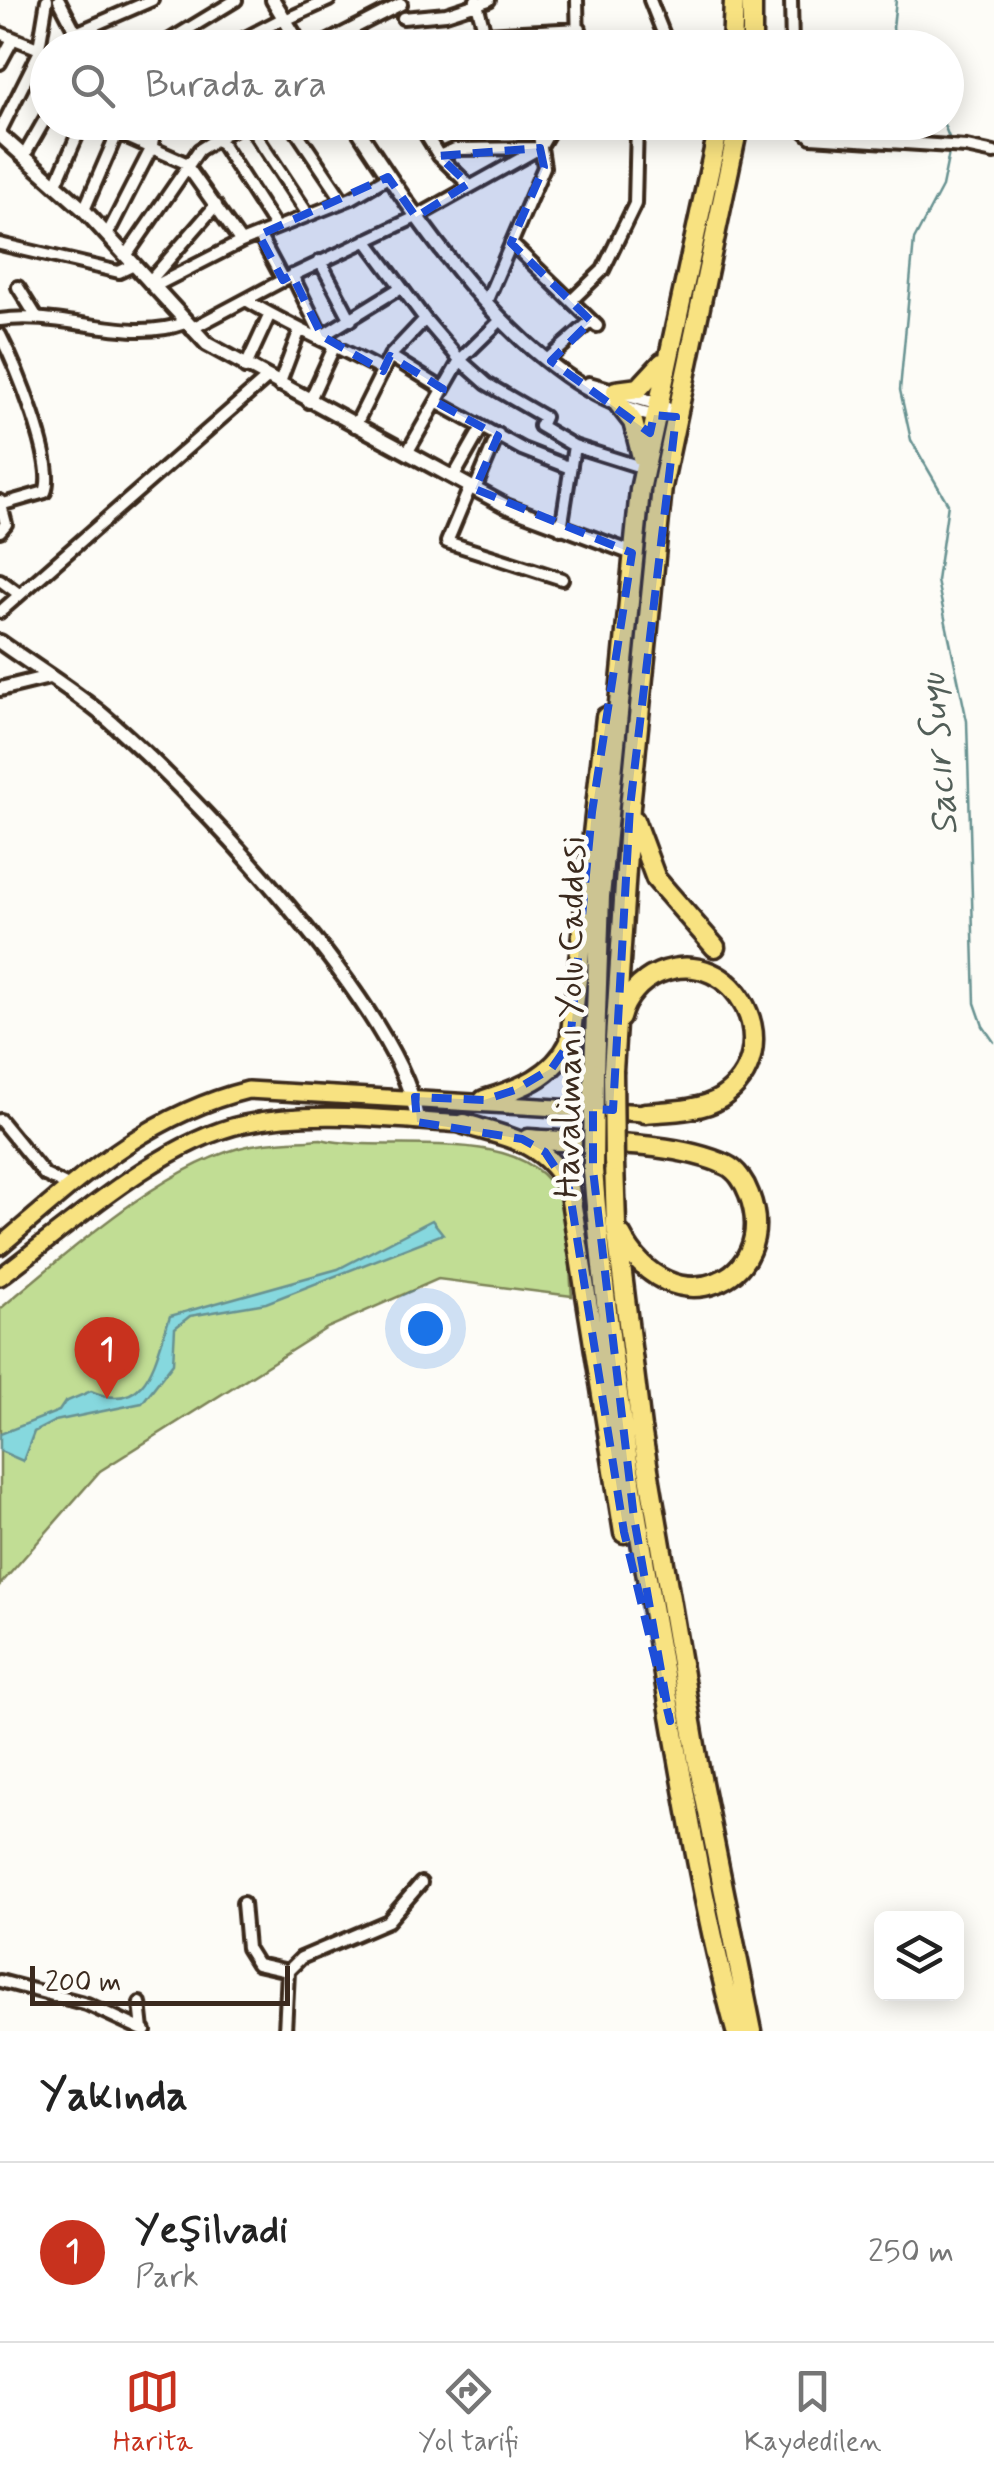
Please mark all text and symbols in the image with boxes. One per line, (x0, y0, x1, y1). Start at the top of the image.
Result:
search box (30, 30, 964, 140)
icon: search (65, 58, 120, 113)
text: Burada ara (145, 61, 327, 110)
water label: Sacır Suyu (908, 670, 971, 838)
street label: Havalimanı Yolu Caddesi (545, 836, 597, 1198)
your location (400, 1303, 451, 1354)
pin: 1 (74, 1316, 140, 1399)
map controls (874, 1911, 964, 2001)
button: layers (874, 1911, 964, 2001)
scale bar (30, 1961, 290, 2006)
text: 200 m (45, 1965, 121, 2002)
text: Yakında (40, 2069, 188, 2124)
text: Yeşilvadi (135, 2207, 288, 2256)
text: 1 (65, 2231, 80, 2273)
text: 250 m (868, 2231, 954, 2273)
text: Park (135, 2256, 199, 2298)
tab: Harita (113, 2364, 193, 2461)
tab: Yol tarifi (418, 2364, 519, 2461)
tab: Kaydedilen (744, 2364, 881, 2461)

